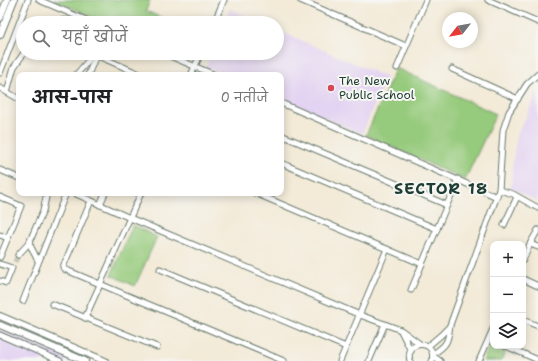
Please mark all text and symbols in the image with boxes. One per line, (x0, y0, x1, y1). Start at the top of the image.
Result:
north arrow (442, 12, 478, 48)
search box (16, 16, 284, 60)
icon: search (30, 27, 52, 49)
text: यहाँ खोजें (62, 27, 128, 47)
place label: The New Public School (339, 73, 415, 103)
marker: The New Public School (326, 83, 336, 93)
text: आस-पास (32, 86, 112, 108)
text: 0 नतीजे (221, 89, 268, 106)
district label: SECTOR 18 (394, 178, 488, 199)
map controls (490, 241, 526, 349)
button: + (490, 241, 526, 277)
button: − (490, 277, 526, 313)
button: layers (490, 313, 526, 349)

